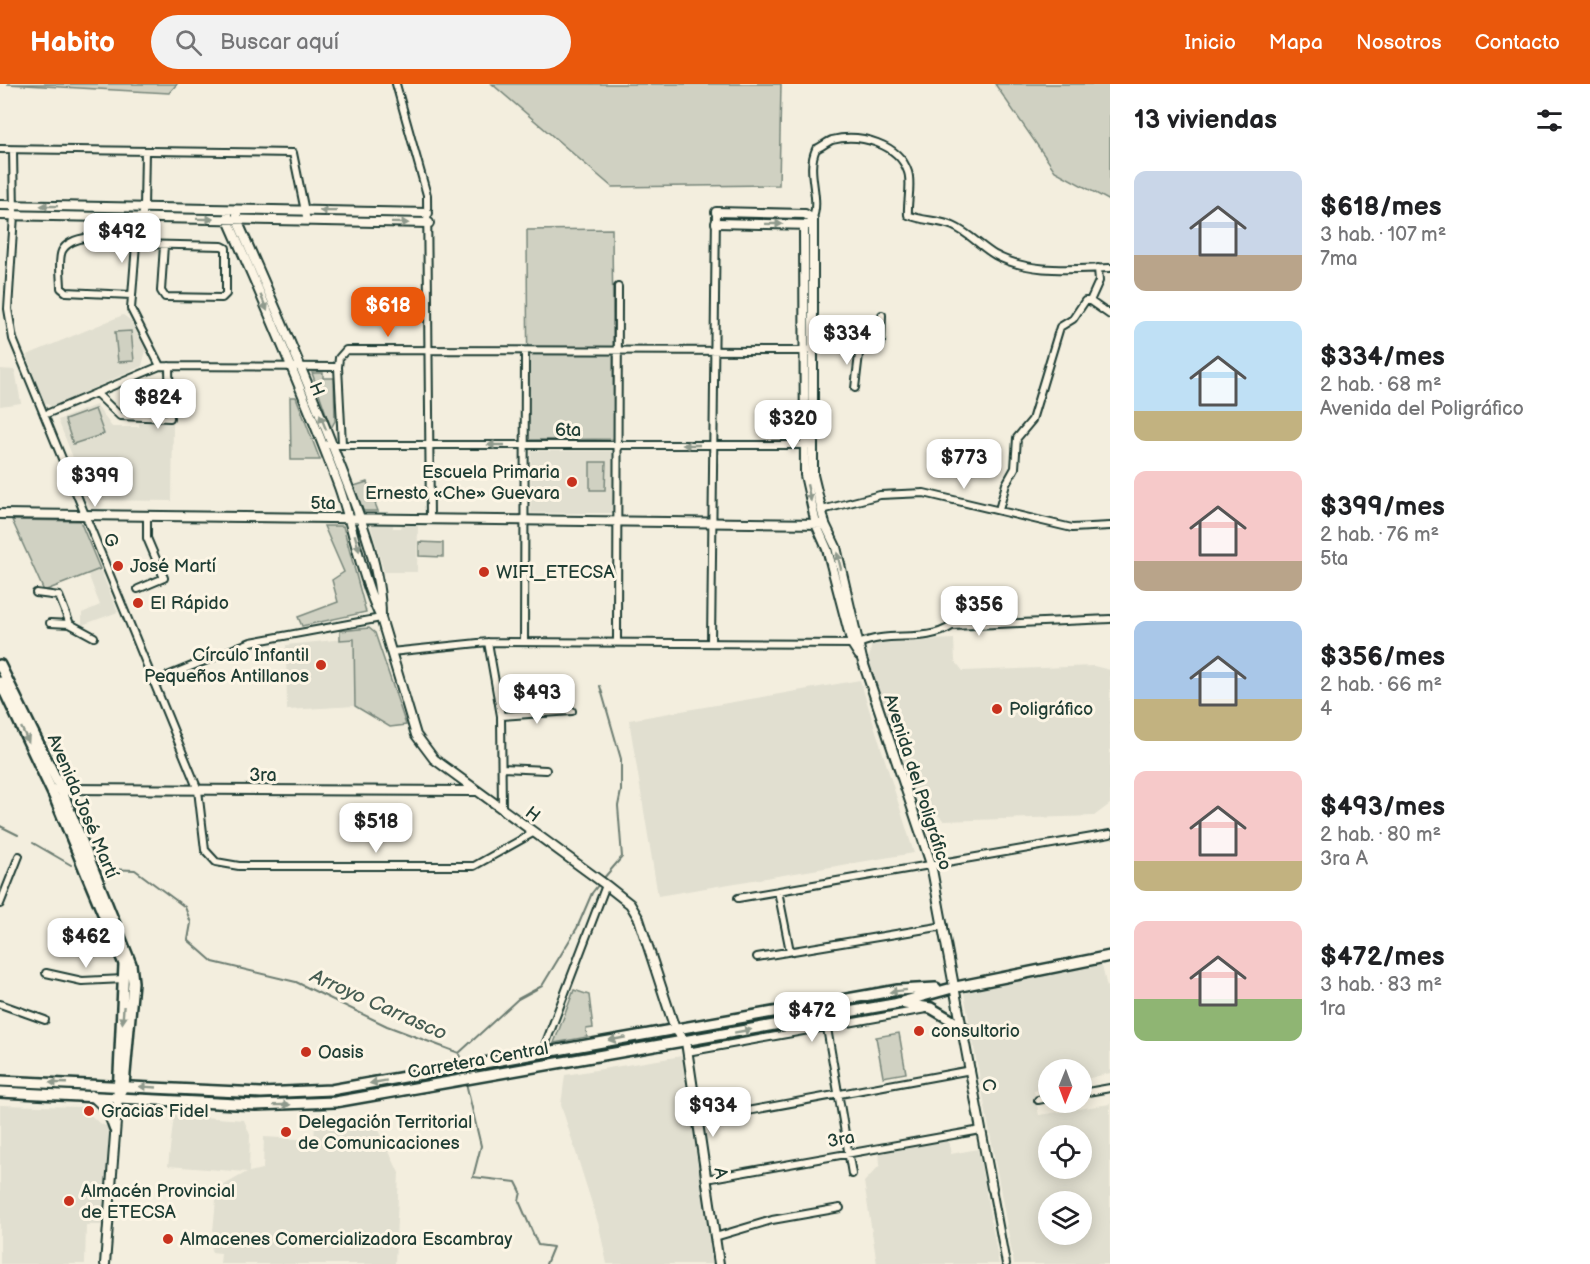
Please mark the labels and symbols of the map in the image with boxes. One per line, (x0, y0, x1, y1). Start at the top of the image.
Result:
one-way arrow (40, 201, 59, 211)
one-way arrow (319, 207, 338, 216)
pin: $492 (86, 213, 158, 264)
one-way arrow (196, 214, 215, 224)
one-way arrow (391, 218, 410, 228)
one-way arrow (765, 220, 784, 229)
pin: $618 (352, 287, 424, 338)
one-way arrow (259, 294, 269, 312)
pin: $334 (811, 315, 883, 366)
pin: $824 (122, 379, 194, 430)
street label: H (304, 379, 329, 399)
pin: $320 (757, 400, 829, 451)
one-way arrow (318, 413, 327, 431)
street label: 6ta (555, 420, 581, 441)
pin: $773 (928, 439, 1000, 490)
one-way arrow (487, 440, 506, 450)
one-way arrow (682, 440, 701, 450)
pin: $399 (59, 457, 131, 508)
place label: Escuela Primaria Ernesto «Che» Guevara (365, 462, 560, 504)
marker: Escuela Primaria Ernesto «Che» Guevara (565, 475, 579, 489)
one-way arrow (804, 484, 814, 502)
street label: 5ta (310, 493, 336, 514)
street label: G (98, 530, 123, 550)
one-way arrow (353, 534, 362, 552)
one-way arrow (833, 552, 843, 571)
place label: José Martí (130, 556, 217, 577)
marker: José Martí (111, 559, 125, 573)
place label: WIFI_ETECSA (496, 562, 614, 583)
marker: WIFI_ETECSA (477, 565, 491, 579)
pin: $356 (943, 586, 1015, 637)
place label: El Rápido (150, 593, 229, 614)
marker: El Rápido (131, 596, 145, 610)
place label: Círculo Infantil Pequeños Antillanos (144, 645, 309, 687)
marker: Círculo Infantil Pequeños Antillanos (314, 658, 328, 672)
pin: $493 (501, 674, 573, 725)
street label: Avenida del Poligráfico (879, 692, 956, 873)
place label: Poligráfico (1009, 699, 1093, 720)
marker: Poligráfico (990, 702, 1004, 716)
one-way arrow (21, 727, 30, 744)
street label: Avenida José Martí (43, 731, 123, 882)
street label: 3ra (249, 765, 277, 786)
street label: H (521, 802, 544, 827)
pin: $518 (340, 803, 412, 854)
pin: $462 (50, 918, 122, 969)
water label: Arroyo Carrasco (306, 964, 451, 1046)
one-way arrow (888, 986, 907, 995)
pin: $472 (776, 992, 848, 1043)
one-way arrow (118, 1005, 127, 1024)
place label: consultorio (931, 1021, 1020, 1042)
marker: consultorio (912, 1024, 926, 1038)
one-way arrow (734, 1026, 753, 1035)
one-way arrow (608, 1035, 627, 1044)
street label: Carretera Central (406, 1038, 550, 1083)
place label: Oasis (318, 1042, 364, 1063)
marker: Oasis (299, 1045, 313, 1059)
north arrow (1038, 1059, 1092, 1113)
street label: C (977, 1077, 1000, 1093)
one-way arrow (49, 1078, 68, 1087)
one-way arrow (368, 1078, 387, 1087)
one-way arrow (138, 1082, 157, 1091)
pin: $934 (677, 1087, 749, 1138)
one-way arrow (272, 1100, 291, 1109)
place label: Gracias Fidel (101, 1101, 209, 1122)
marker: Gracias Fidel (82, 1104, 96, 1118)
place label: Delegación Territorial de Comunicaciones (298, 1112, 472, 1154)
marker: Delegación Territorial de Comunicaciones (279, 1125, 293, 1139)
street label: 3ra (826, 1127, 856, 1152)
street label: A (709, 1166, 732, 1180)
place label: Almacén Provincial de ETECSA (81, 1181, 235, 1223)
marker: Almacén Provincial de ETECSA (62, 1194, 76, 1208)
place label: Almacenes Comercializadora Escambray (180, 1229, 513, 1250)
marker: Almacenes Comercializadora Escambray (161, 1232, 175, 1246)

